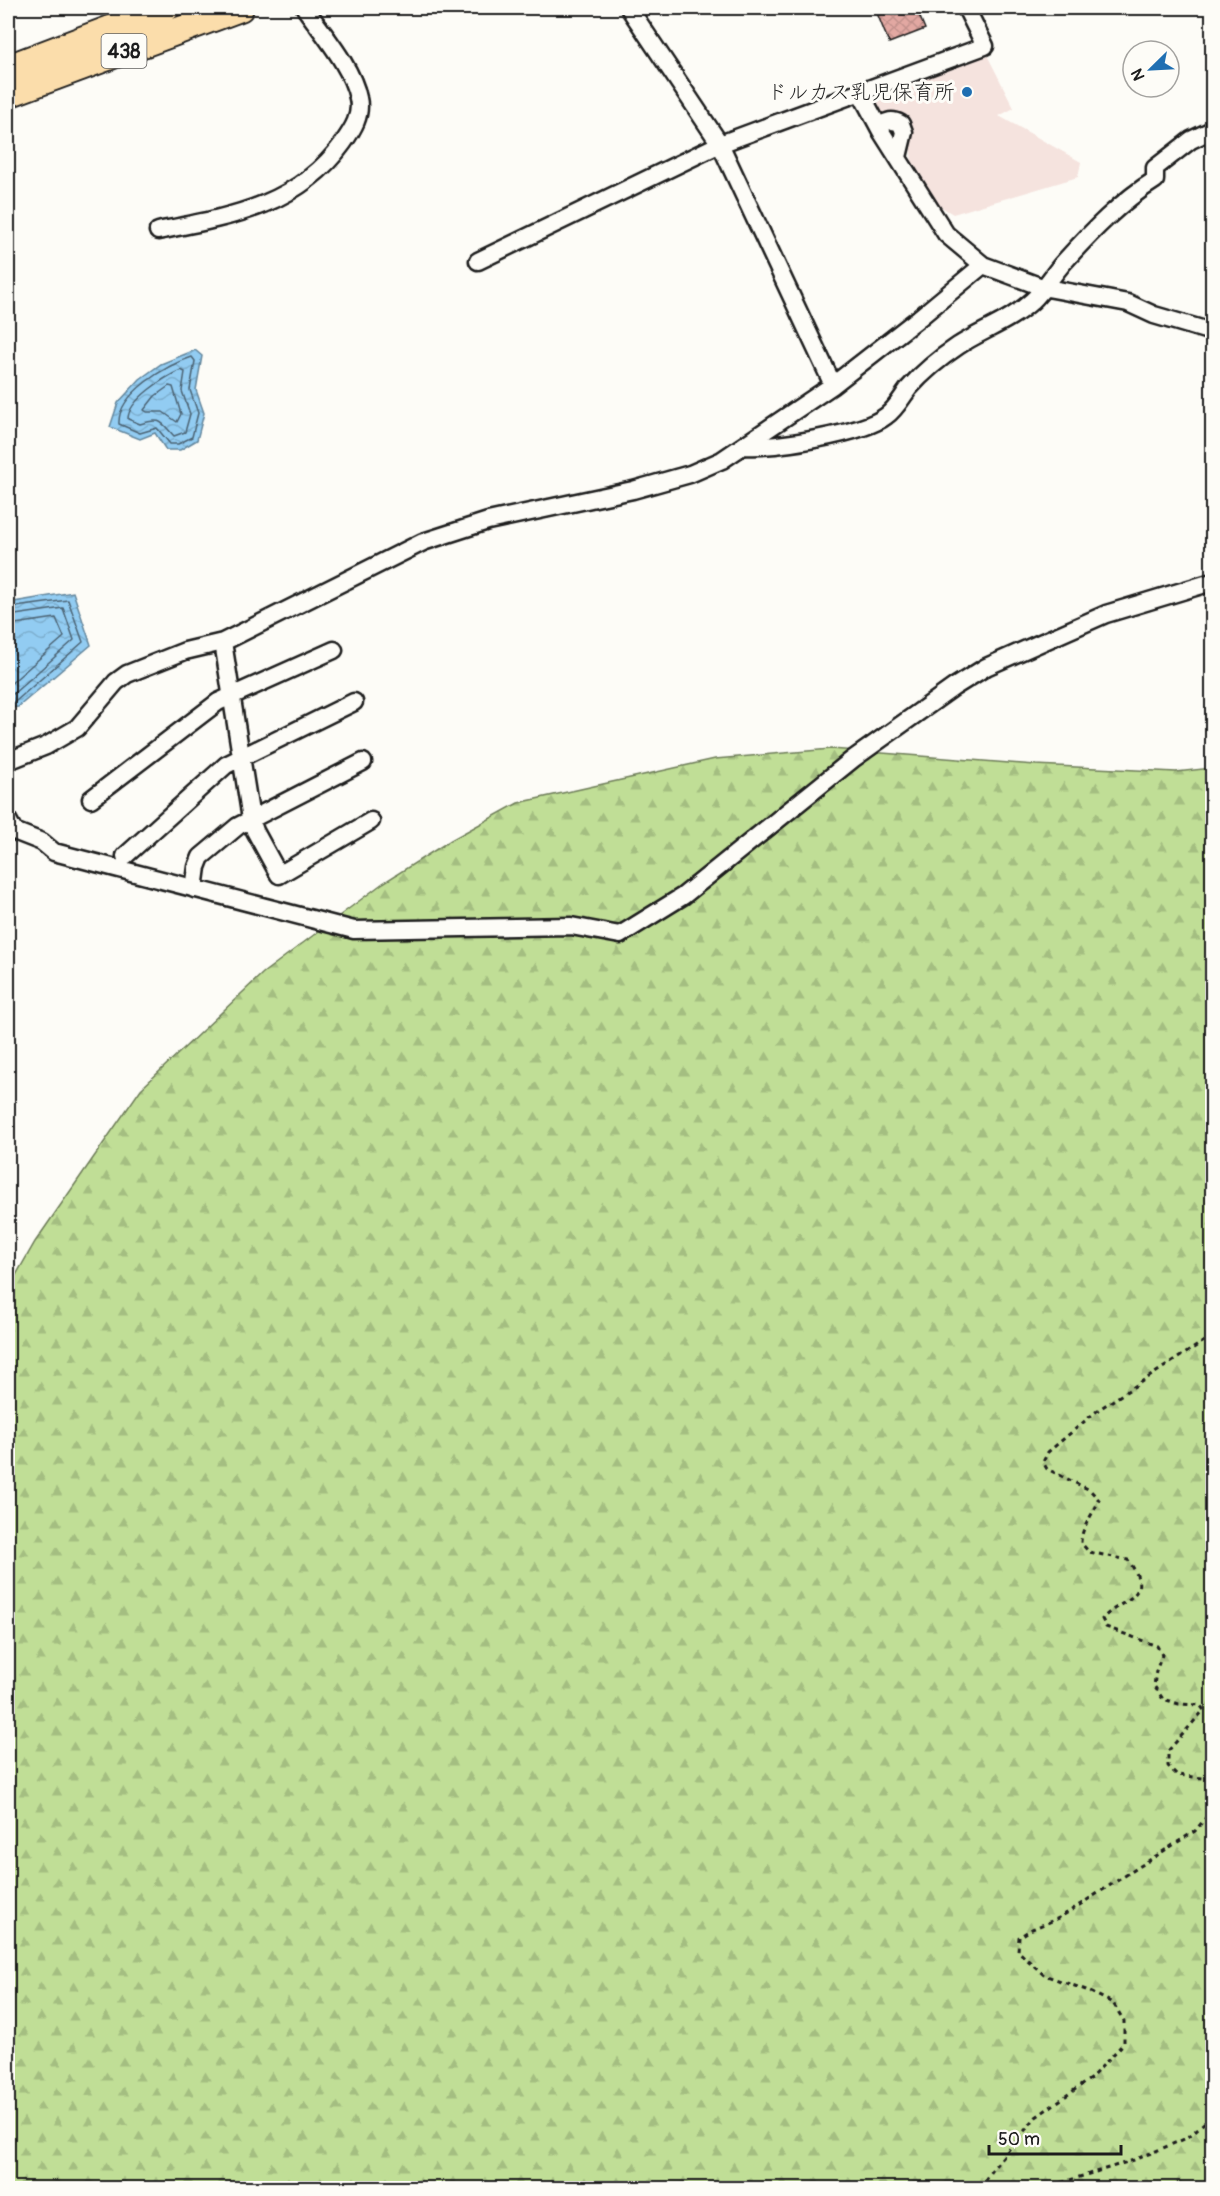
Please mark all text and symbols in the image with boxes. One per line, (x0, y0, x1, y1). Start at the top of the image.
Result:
road number: 438 (102, 34, 146, 68)
north arrow (1121, 39, 1181, 99)
text: N (1127, 66, 1150, 84)
place label: ドルカス乳児保育所 (766, 79, 955, 106)
marker: ドルカス乳児保育所 (960, 85, 974, 99)
scale bar (989, 2118, 1121, 2156)
text: 50 m (998, 2128, 1040, 2151)

